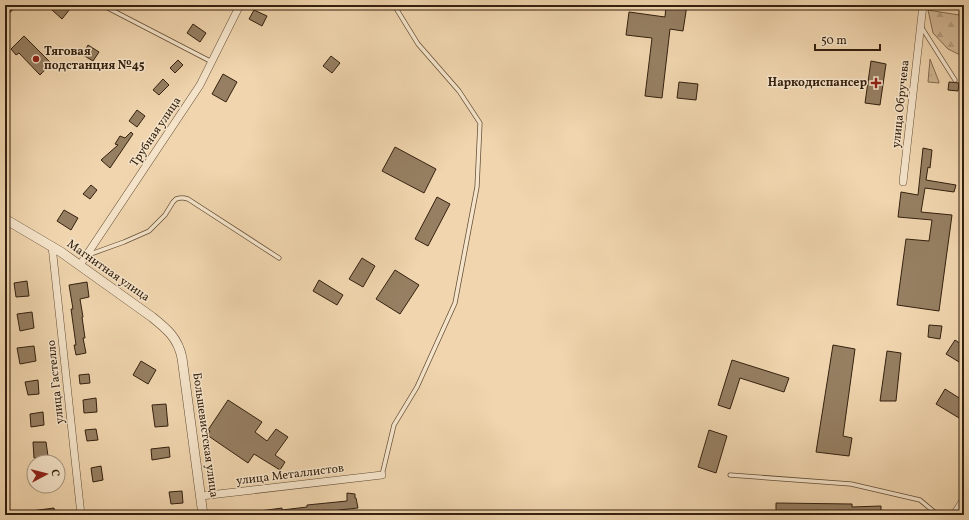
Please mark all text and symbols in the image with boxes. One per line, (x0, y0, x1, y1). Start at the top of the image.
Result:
scale bar (815, 26, 880, 52)
text: 50 m (821, 33, 847, 49)
place label: Тяговая подстанция №45 (44, 44, 145, 74)
marker: Тяговая подстанция №45 (31, 54, 41, 64)
street label: улица Обручева (888, 59, 914, 149)
place label: Наркодиспансер (768, 75, 867, 91)
marker: Наркодиспансер (870, 77, 882, 89)
street label: Трубная улица (127, 94, 185, 170)
street label: Магнитная улица (63, 236, 153, 306)
street label: улица Гастелло (44, 339, 68, 425)
street label: Большевистская улица (188, 371, 222, 499)
north arrow (26, 454, 66, 494)
street label: улица Металлистов (235, 460, 345, 490)
text: С (47, 469, 62, 477)

